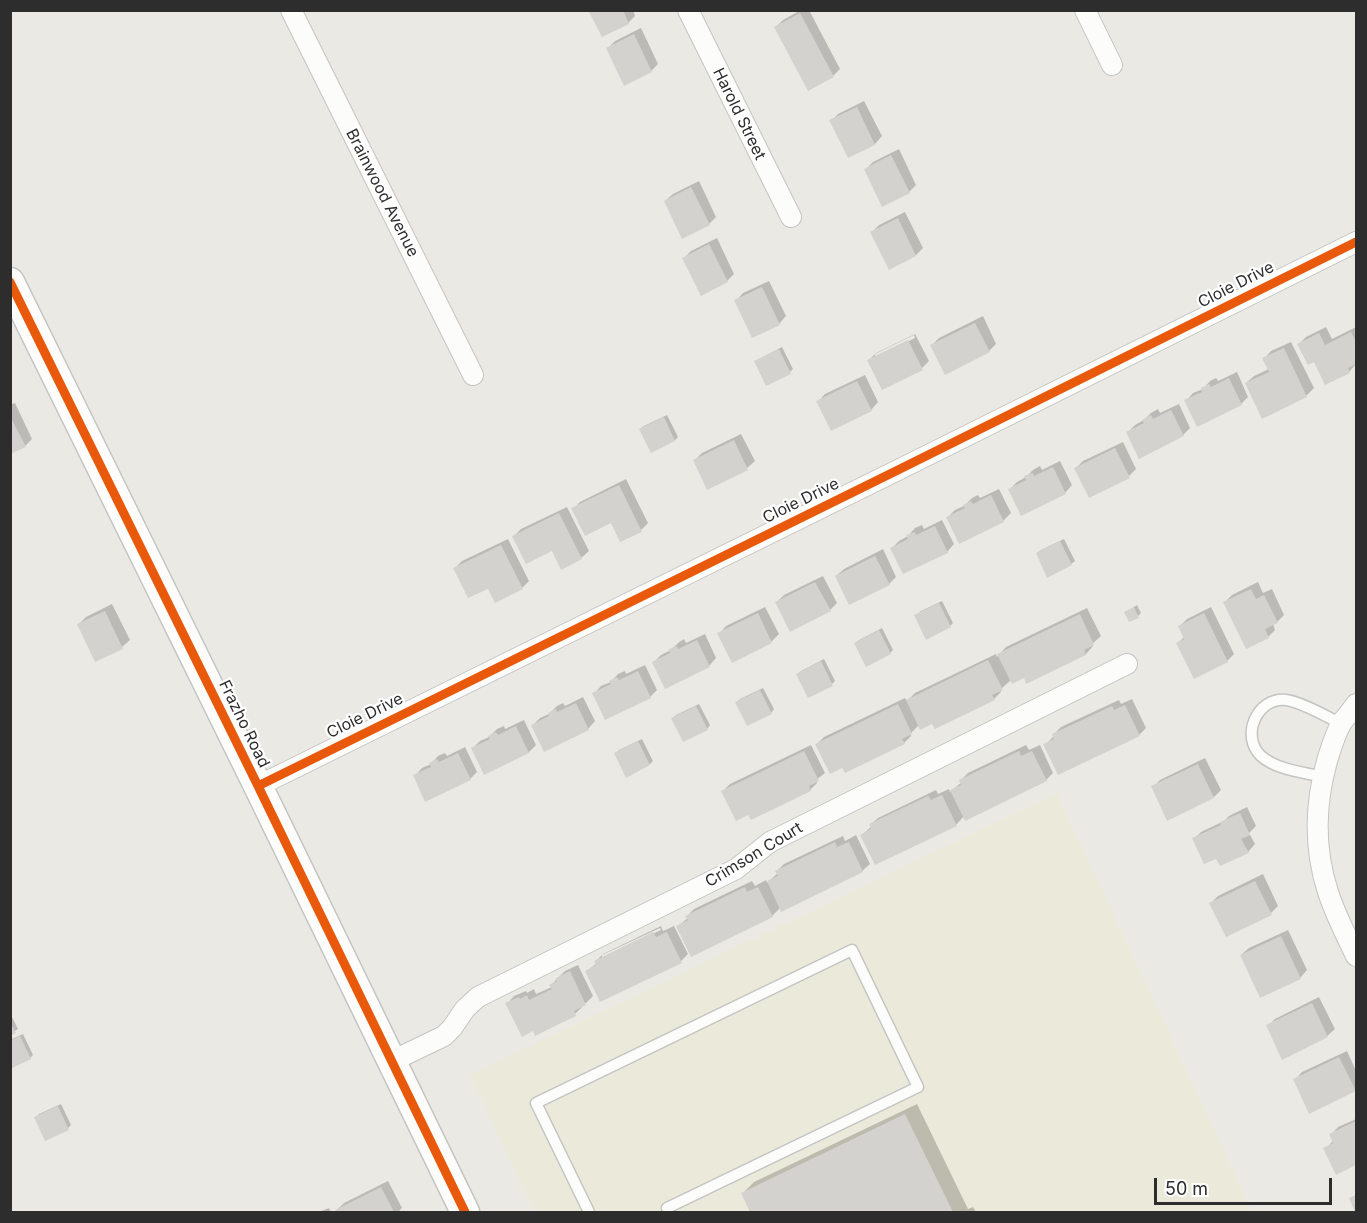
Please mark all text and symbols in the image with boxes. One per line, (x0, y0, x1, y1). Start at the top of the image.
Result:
street label: Harold Street (709, 65, 769, 163)
street label: Brainwood Avenue (341, 126, 423, 260)
street label: Cloie Drive (1195, 258, 1277, 312)
street label: Cloie Drive (760, 474, 842, 528)
street label: Frazho Road (215, 677, 273, 771)
street label: Cloie Drive (324, 689, 406, 743)
street label: Crimson Court (702, 818, 806, 892)
scale bar (1157, 1166, 1336, 1204)
text: 50 m (1165, 1178, 1208, 1199)

